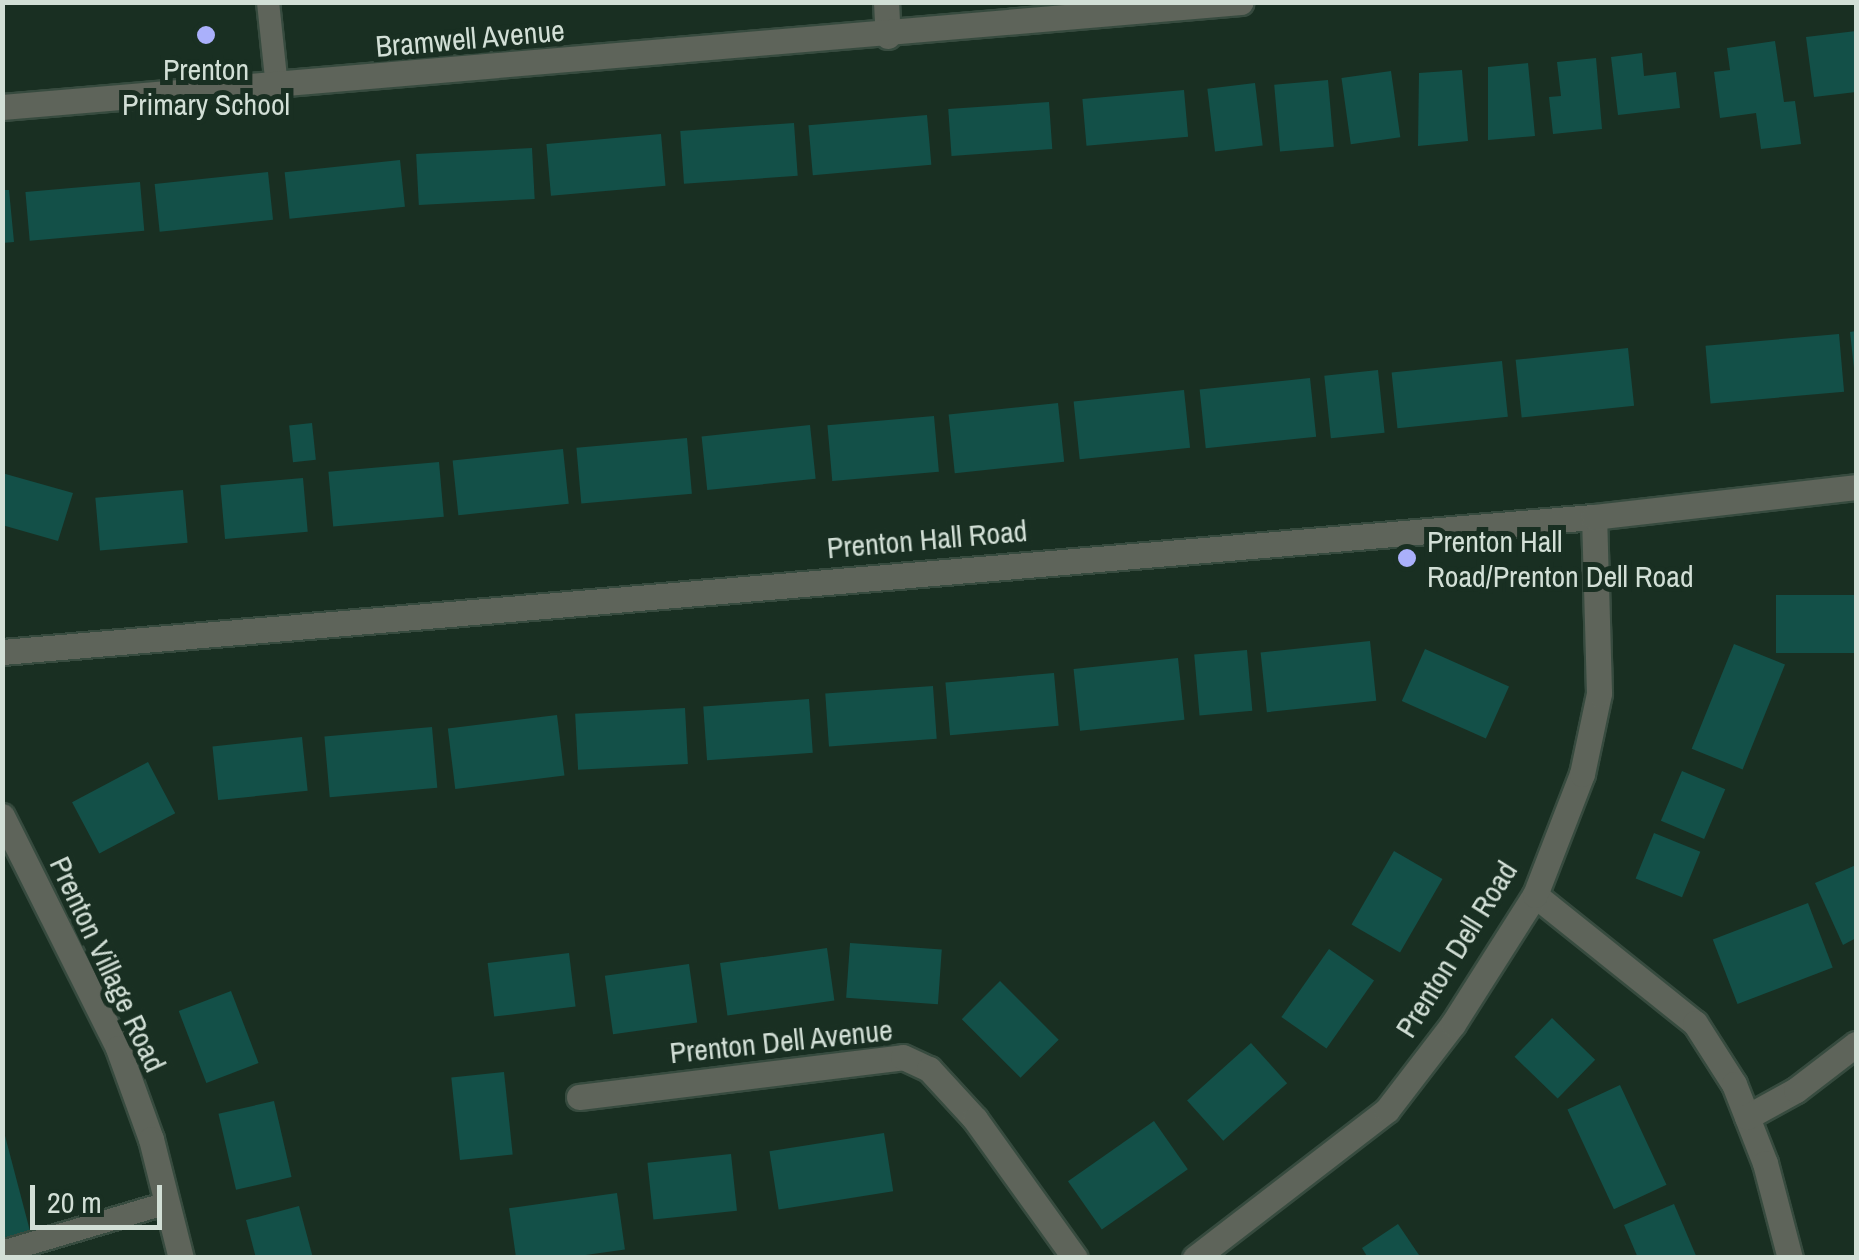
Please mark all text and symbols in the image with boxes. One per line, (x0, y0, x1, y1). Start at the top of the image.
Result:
street label: Bramwell Avenue (373, 12, 567, 64)
marker: Prenton Primary School (195, 24, 217, 46)
place label: Prenton Primary School (122, 51, 290, 122)
street label: Prenton Hall Road (825, 512, 1029, 566)
place label: Prenton Hall Road/Prenton Dell Road (1427, 523, 1694, 594)
marker: Prenton Hall Road/Prenton Dell Road (1396, 547, 1418, 569)
street label: Prenton Village Road (42, 851, 174, 1077)
street label: Prenton Dell Road (1387, 854, 1525, 1044)
street label: Prenton Dell Avenue (667, 1011, 895, 1071)
scale bar (35, 1165, 168, 1227)
text: 20 m (47, 1182, 102, 1222)

